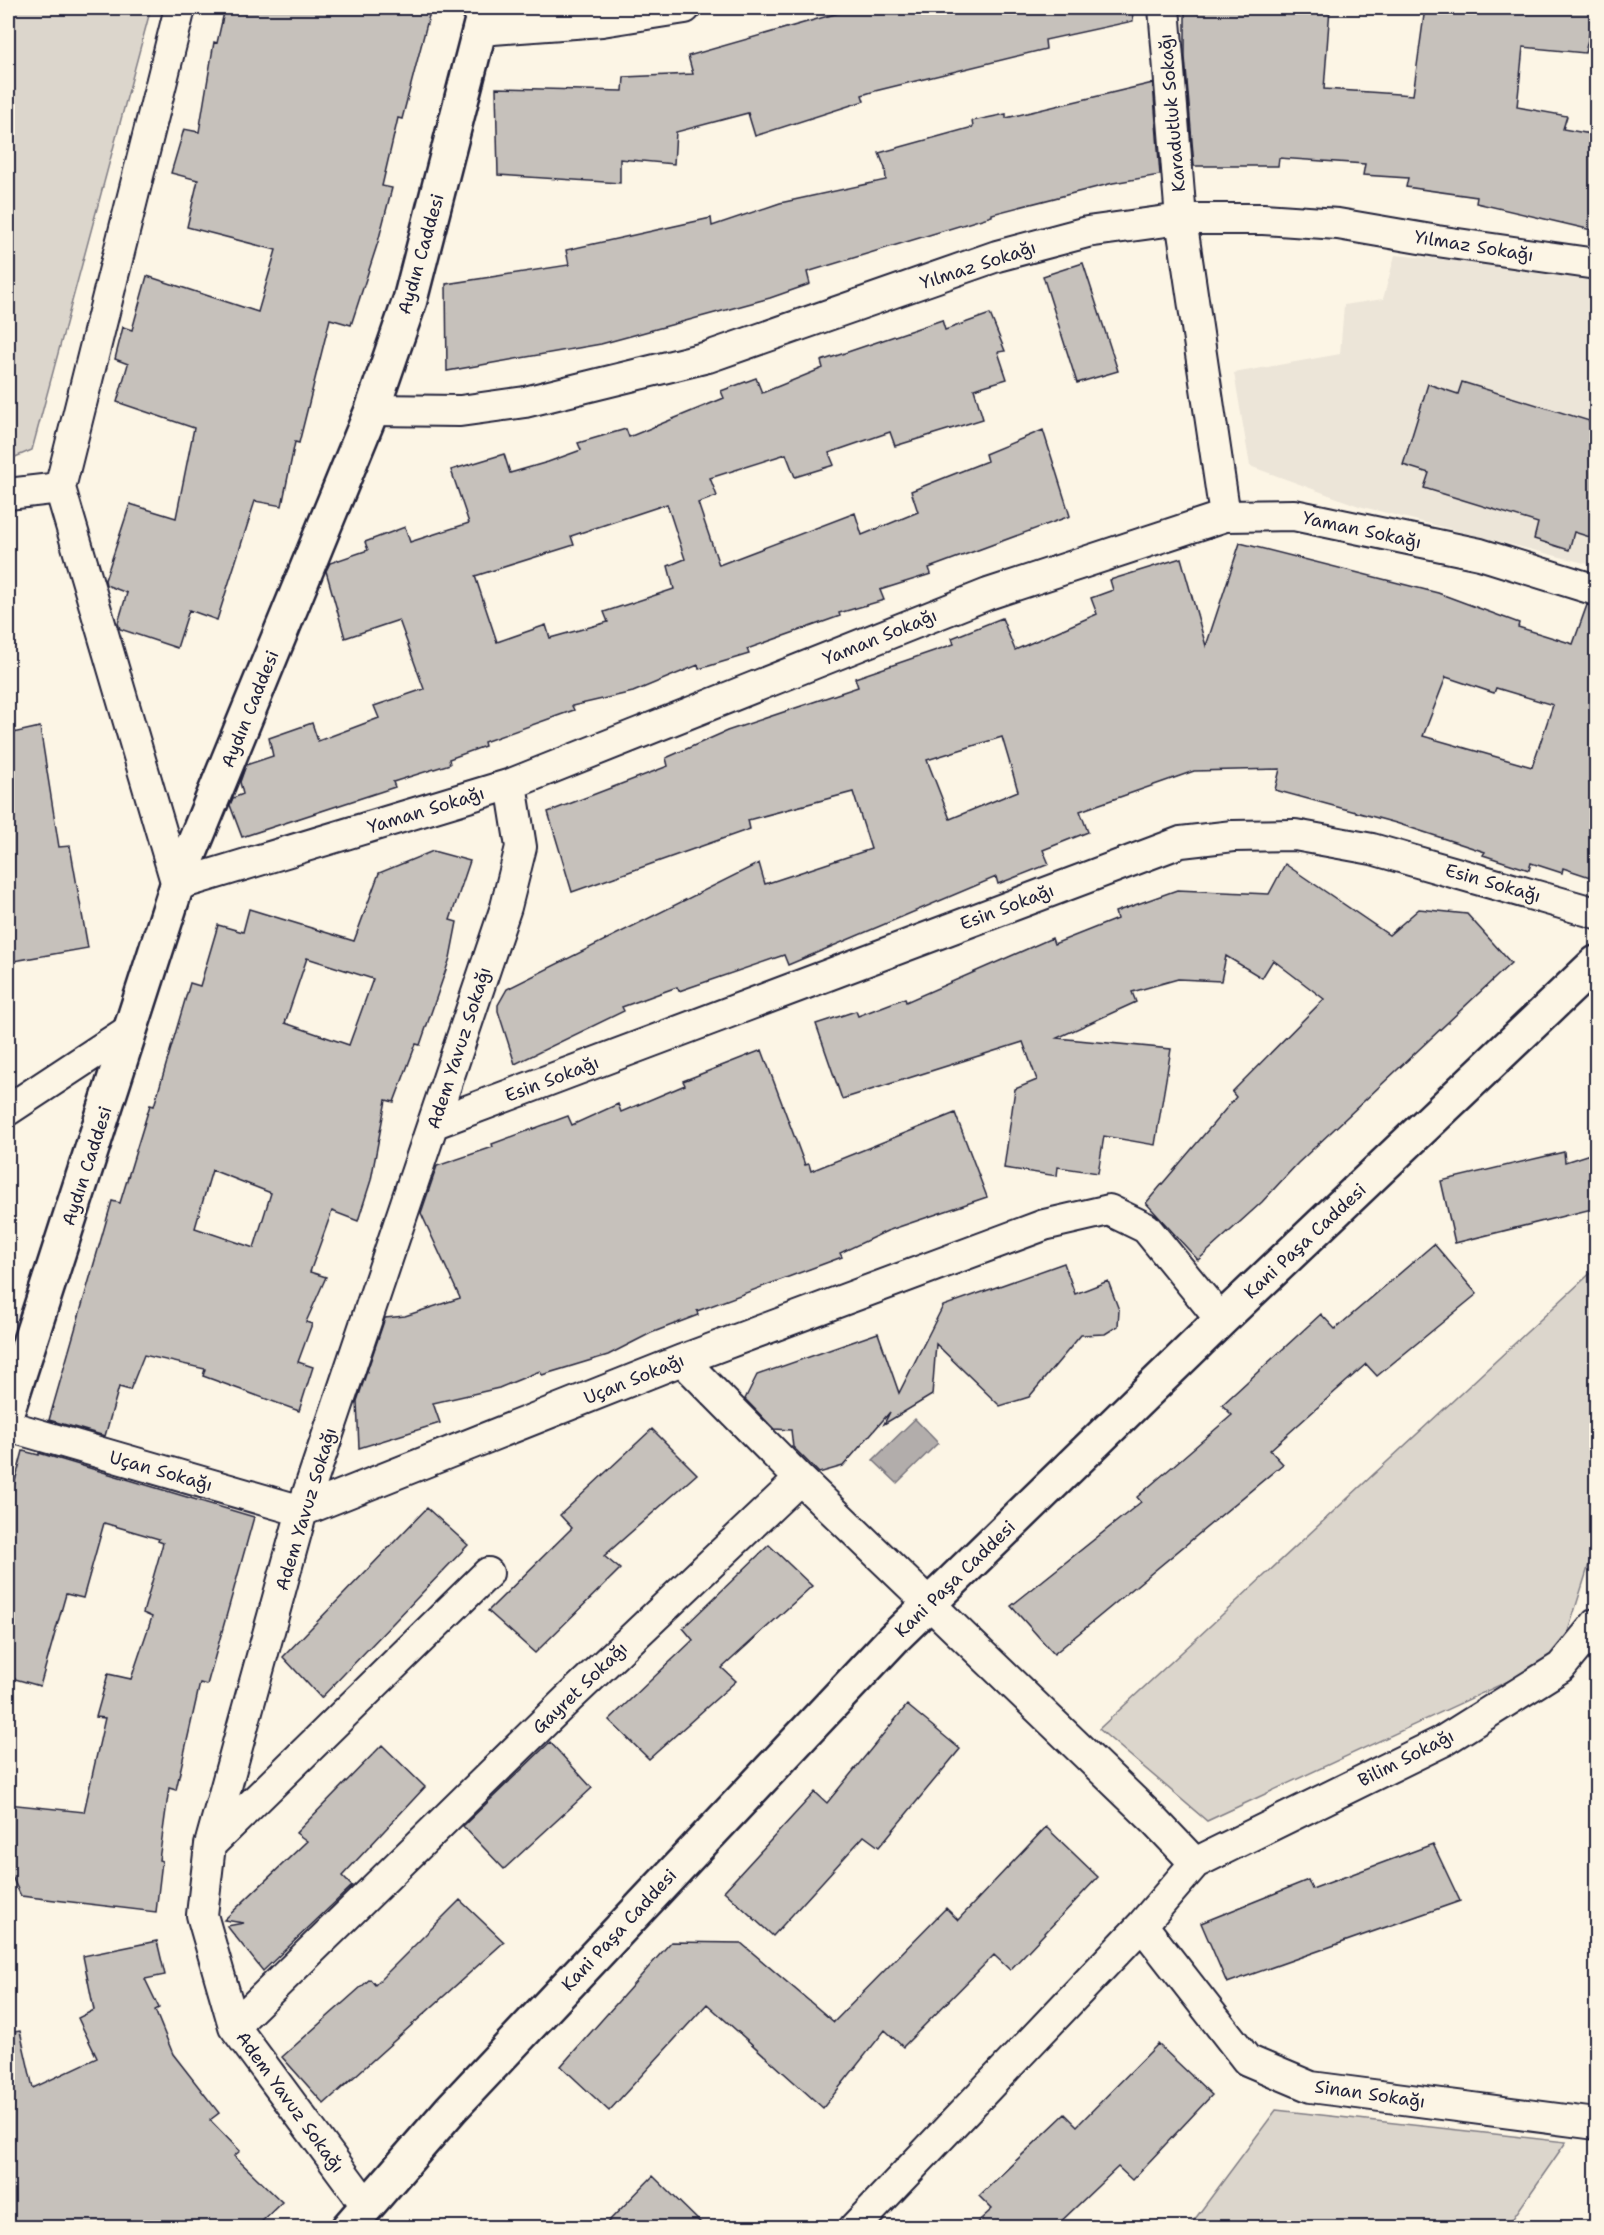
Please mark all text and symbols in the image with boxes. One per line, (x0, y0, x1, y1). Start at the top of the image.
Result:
street label: Karadutluk Sokağı (1153, 33, 1191, 193)
street label: Aydın Caddesi (392, 191, 450, 317)
street label: Yılmaz Sokağı (1413, 225, 1535, 267)
street label: Yılmaz Sokağı (917, 235, 1039, 295)
street label: Yaman Sokağı (1300, 506, 1424, 554)
street label: Yaman Sokağı (819, 603, 941, 671)
street label: Aydın Caddesi (216, 647, 284, 771)
street label: Yaman Sokağı (365, 781, 487, 839)
street label: Esin Sokağı (1442, 858, 1544, 908)
street label: Esin Sokağı (957, 878, 1057, 936)
street label: Adem Yavuz Sokağı (421, 964, 497, 1132)
street label: Esin Sokağı (502, 1050, 602, 1108)
street label: Aydın Caddesi (56, 1103, 118, 1229)
street label: Kani Paşa Caddesi (1239, 1178, 1371, 1304)
street label: Uçan Sokağı (580, 1348, 688, 1410)
street label: Adem Yavuz Sokağı (270, 1425, 342, 1593)
street label: Uçan Sokağı (107, 1445, 215, 1497)
street label: Kani Paşa Caddesi (889, 1515, 1021, 1643)
street label: Gayret Sokağı (527, 1637, 633, 1739)
street label: Bilim Sokağı (1354, 1724, 1458, 1792)
street label: Kani Paşa Caddesi (556, 1864, 682, 1996)
street label: Adem Yavuz Sokağı (231, 2026, 349, 2178)
street label: Sinan Sokağı (1313, 2074, 1427, 2114)

